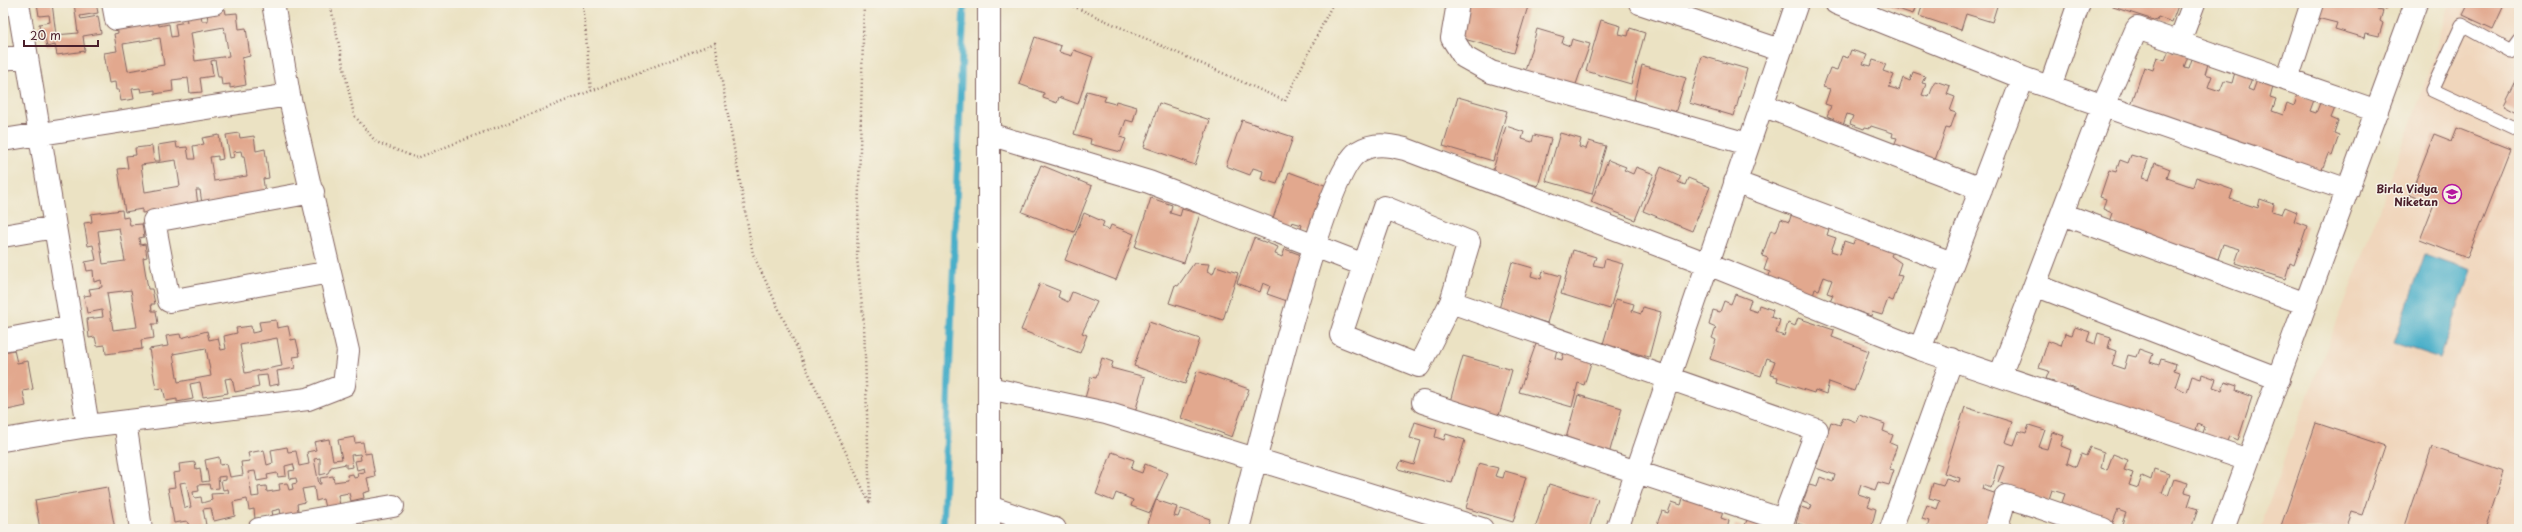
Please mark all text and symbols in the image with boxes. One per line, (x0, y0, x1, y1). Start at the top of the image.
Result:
scale bar (24, 22, 98, 48)
text: 20 m (30, 26, 61, 44)
place label: Birla Vidya Niketan (2376, 180, 2438, 210)
school or university icon: Birla Vidya Niketan (2441, 183, 2463, 205)

